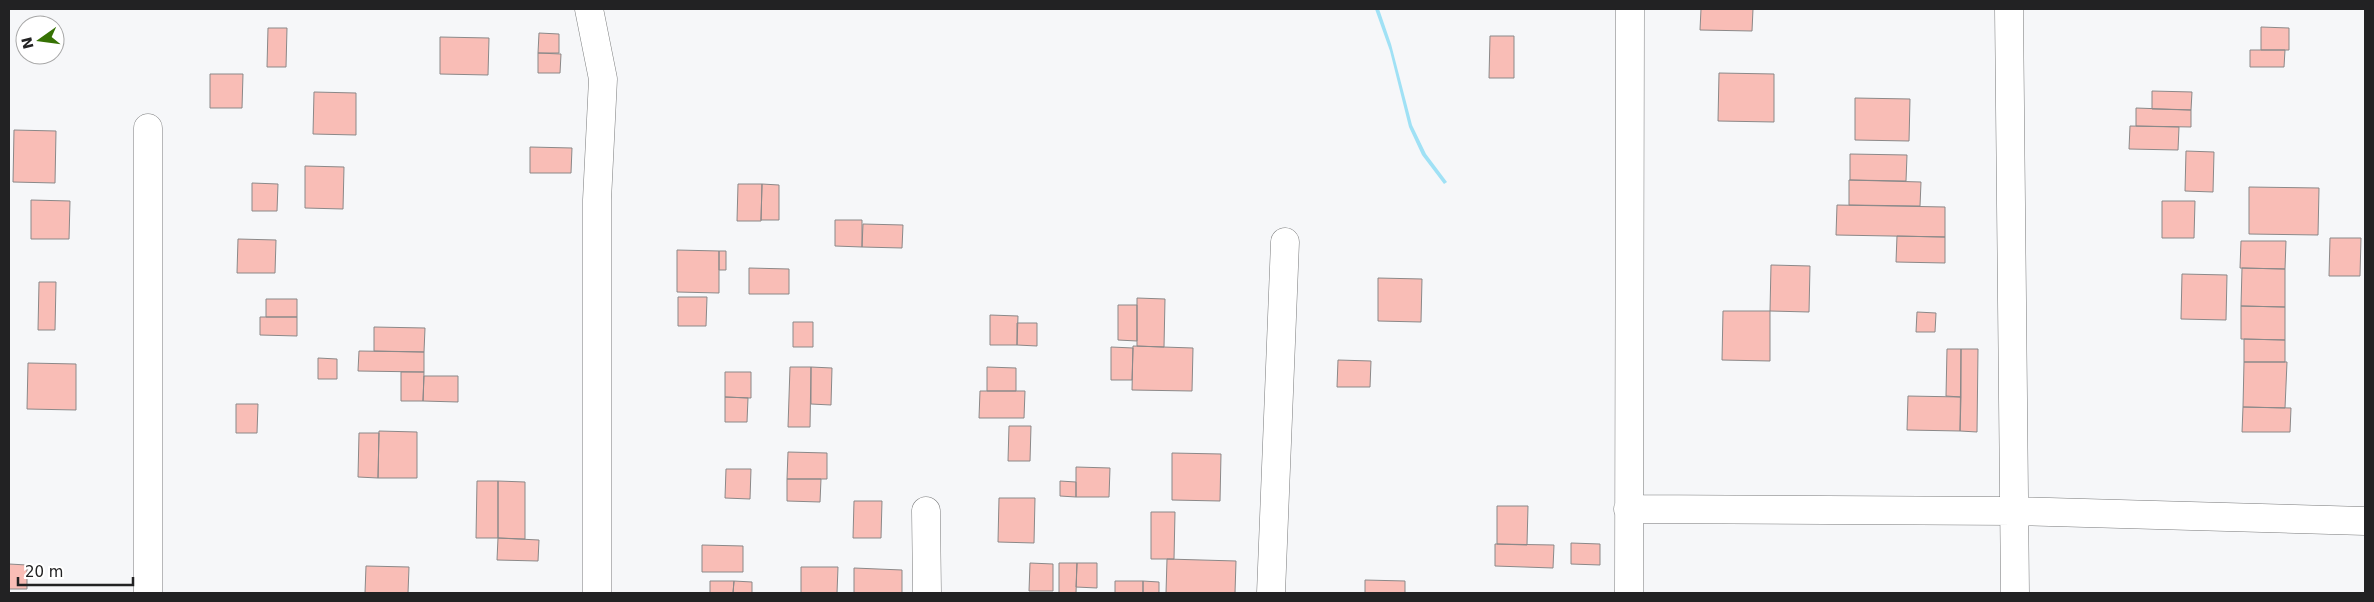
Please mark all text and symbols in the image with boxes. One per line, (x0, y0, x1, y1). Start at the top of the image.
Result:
north arrow (15, 15, 65, 65)
text: N (18, 36, 37, 51)
scale bar (18, 554, 132, 586)
text: 20 m (25, 563, 63, 581)

